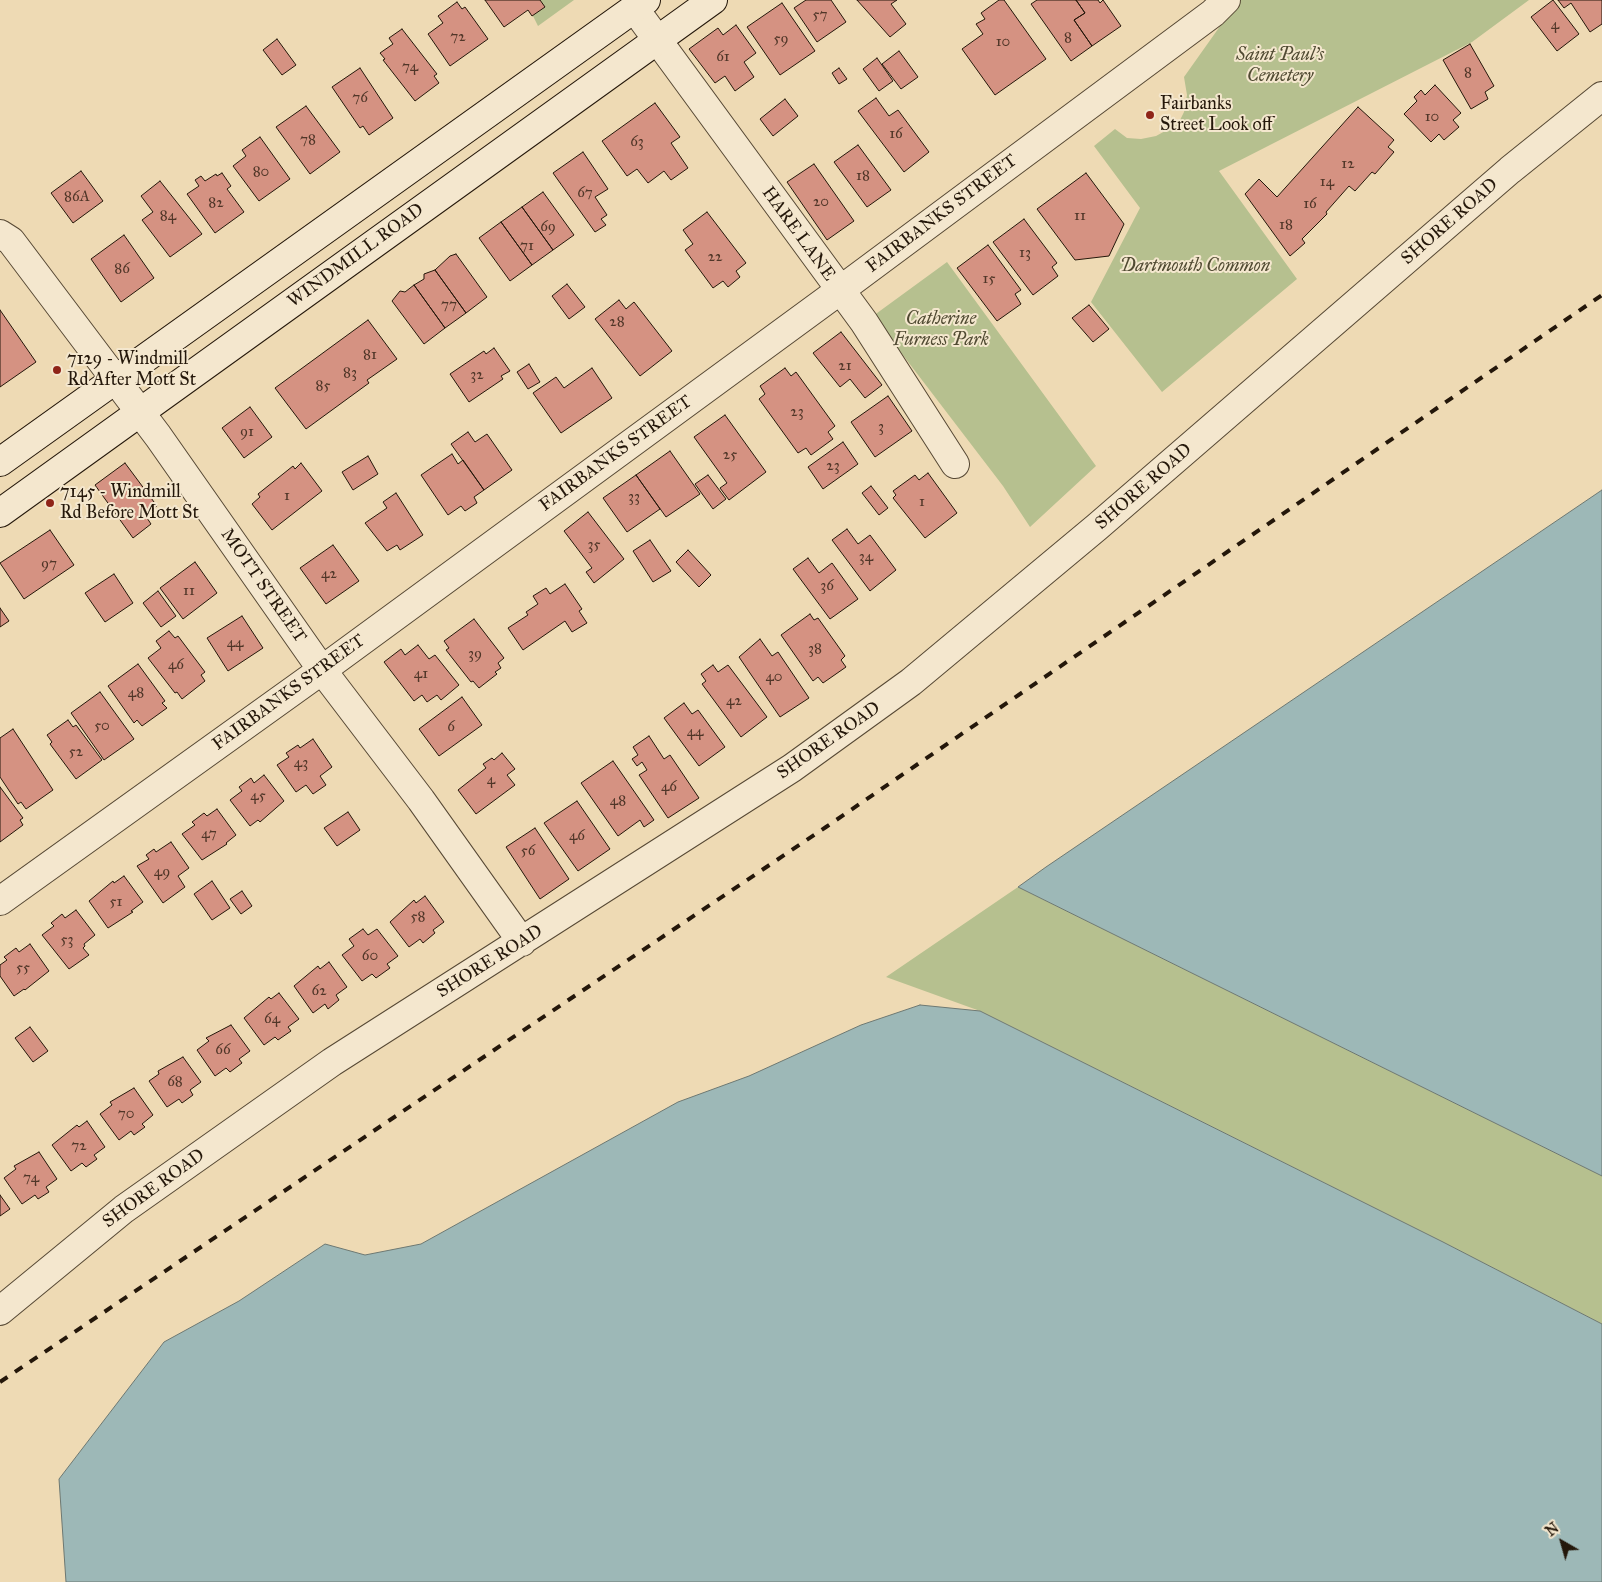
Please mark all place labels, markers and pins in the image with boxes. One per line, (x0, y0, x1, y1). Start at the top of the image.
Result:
place label: Fairbanks Street Look off (1160, 94, 1272, 136)
marker: Fairbanks Street Look off (1144, 109, 1156, 121)
place label: 7129 - Windmill Rd After Mott St (67, 349, 196, 392)
marker: 7129 - Windmill Rd After Mott St (51, 364, 63, 376)
place label: 7145 - Windmill Rd Before Mott St (60, 482, 199, 524)
marker: 7145 - Windmill Rd Before Mott St (44, 497, 56, 509)

